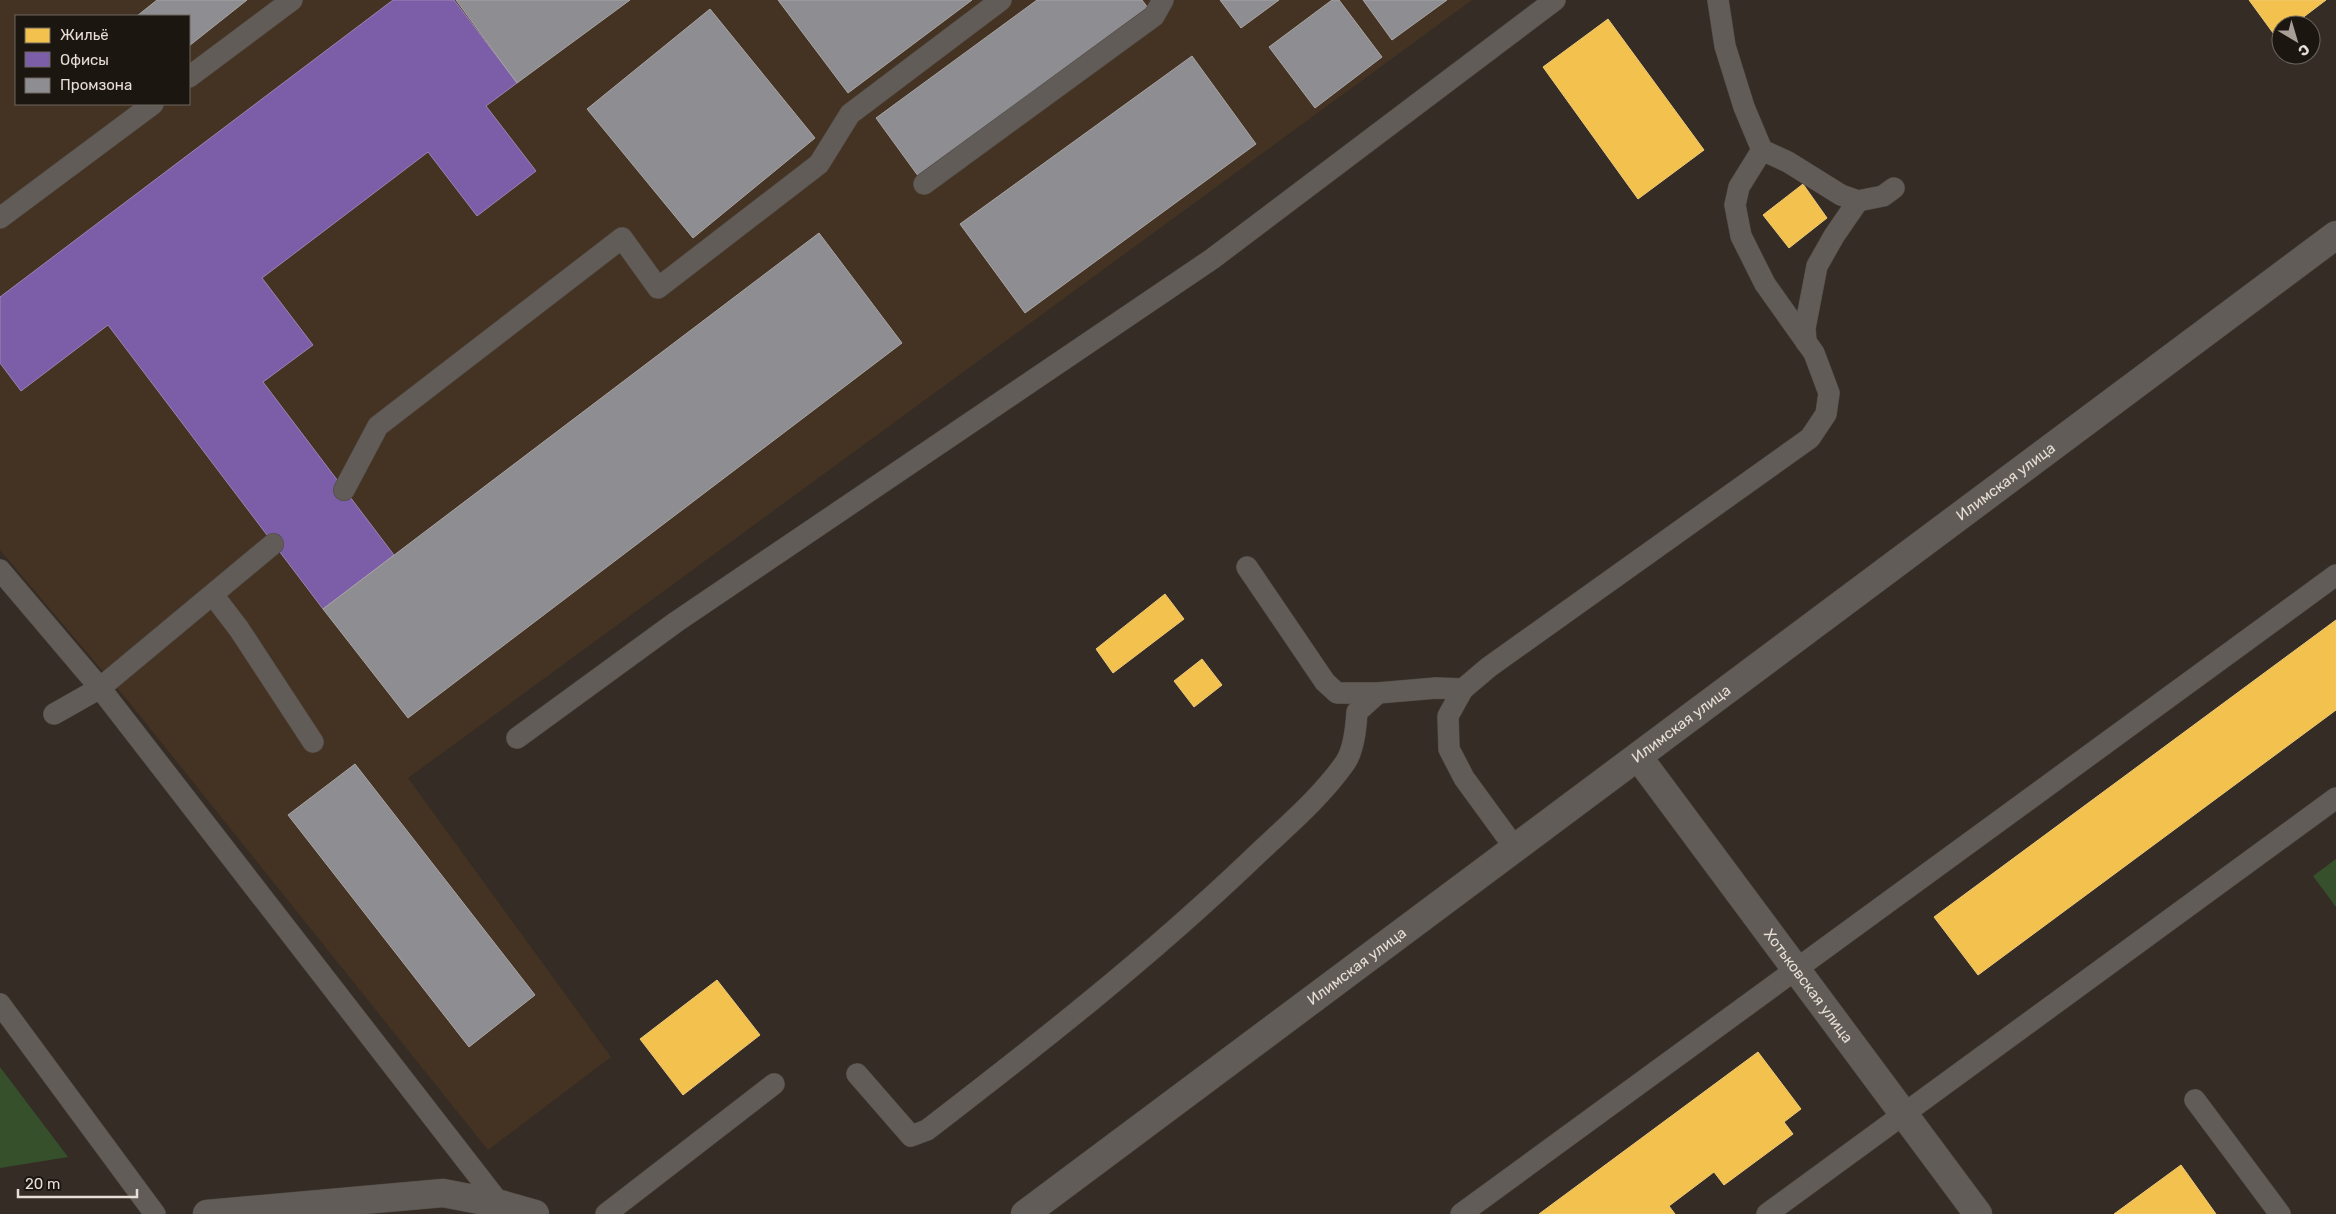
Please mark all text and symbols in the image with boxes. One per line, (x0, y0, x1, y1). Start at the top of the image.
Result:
legend (15, 15, 190, 105)
north arrow (2271, 15, 2321, 65)
text: Жильё (60, 26, 109, 44)
text: С (2294, 40, 2313, 60)
text: Офисы (60, 51, 109, 69)
text: Промзона (60, 76, 132, 94)
street label: Илимская улица (1953, 439, 2059, 524)
street label: Илимская улица (1628, 681, 1734, 767)
street label: Илимская улица (1304, 924, 1410, 1009)
street label: Хотьковская улица (1760, 925, 1857, 1047)
scale bar (18, 1166, 136, 1198)
text: 20 m (25, 1175, 60, 1193)

